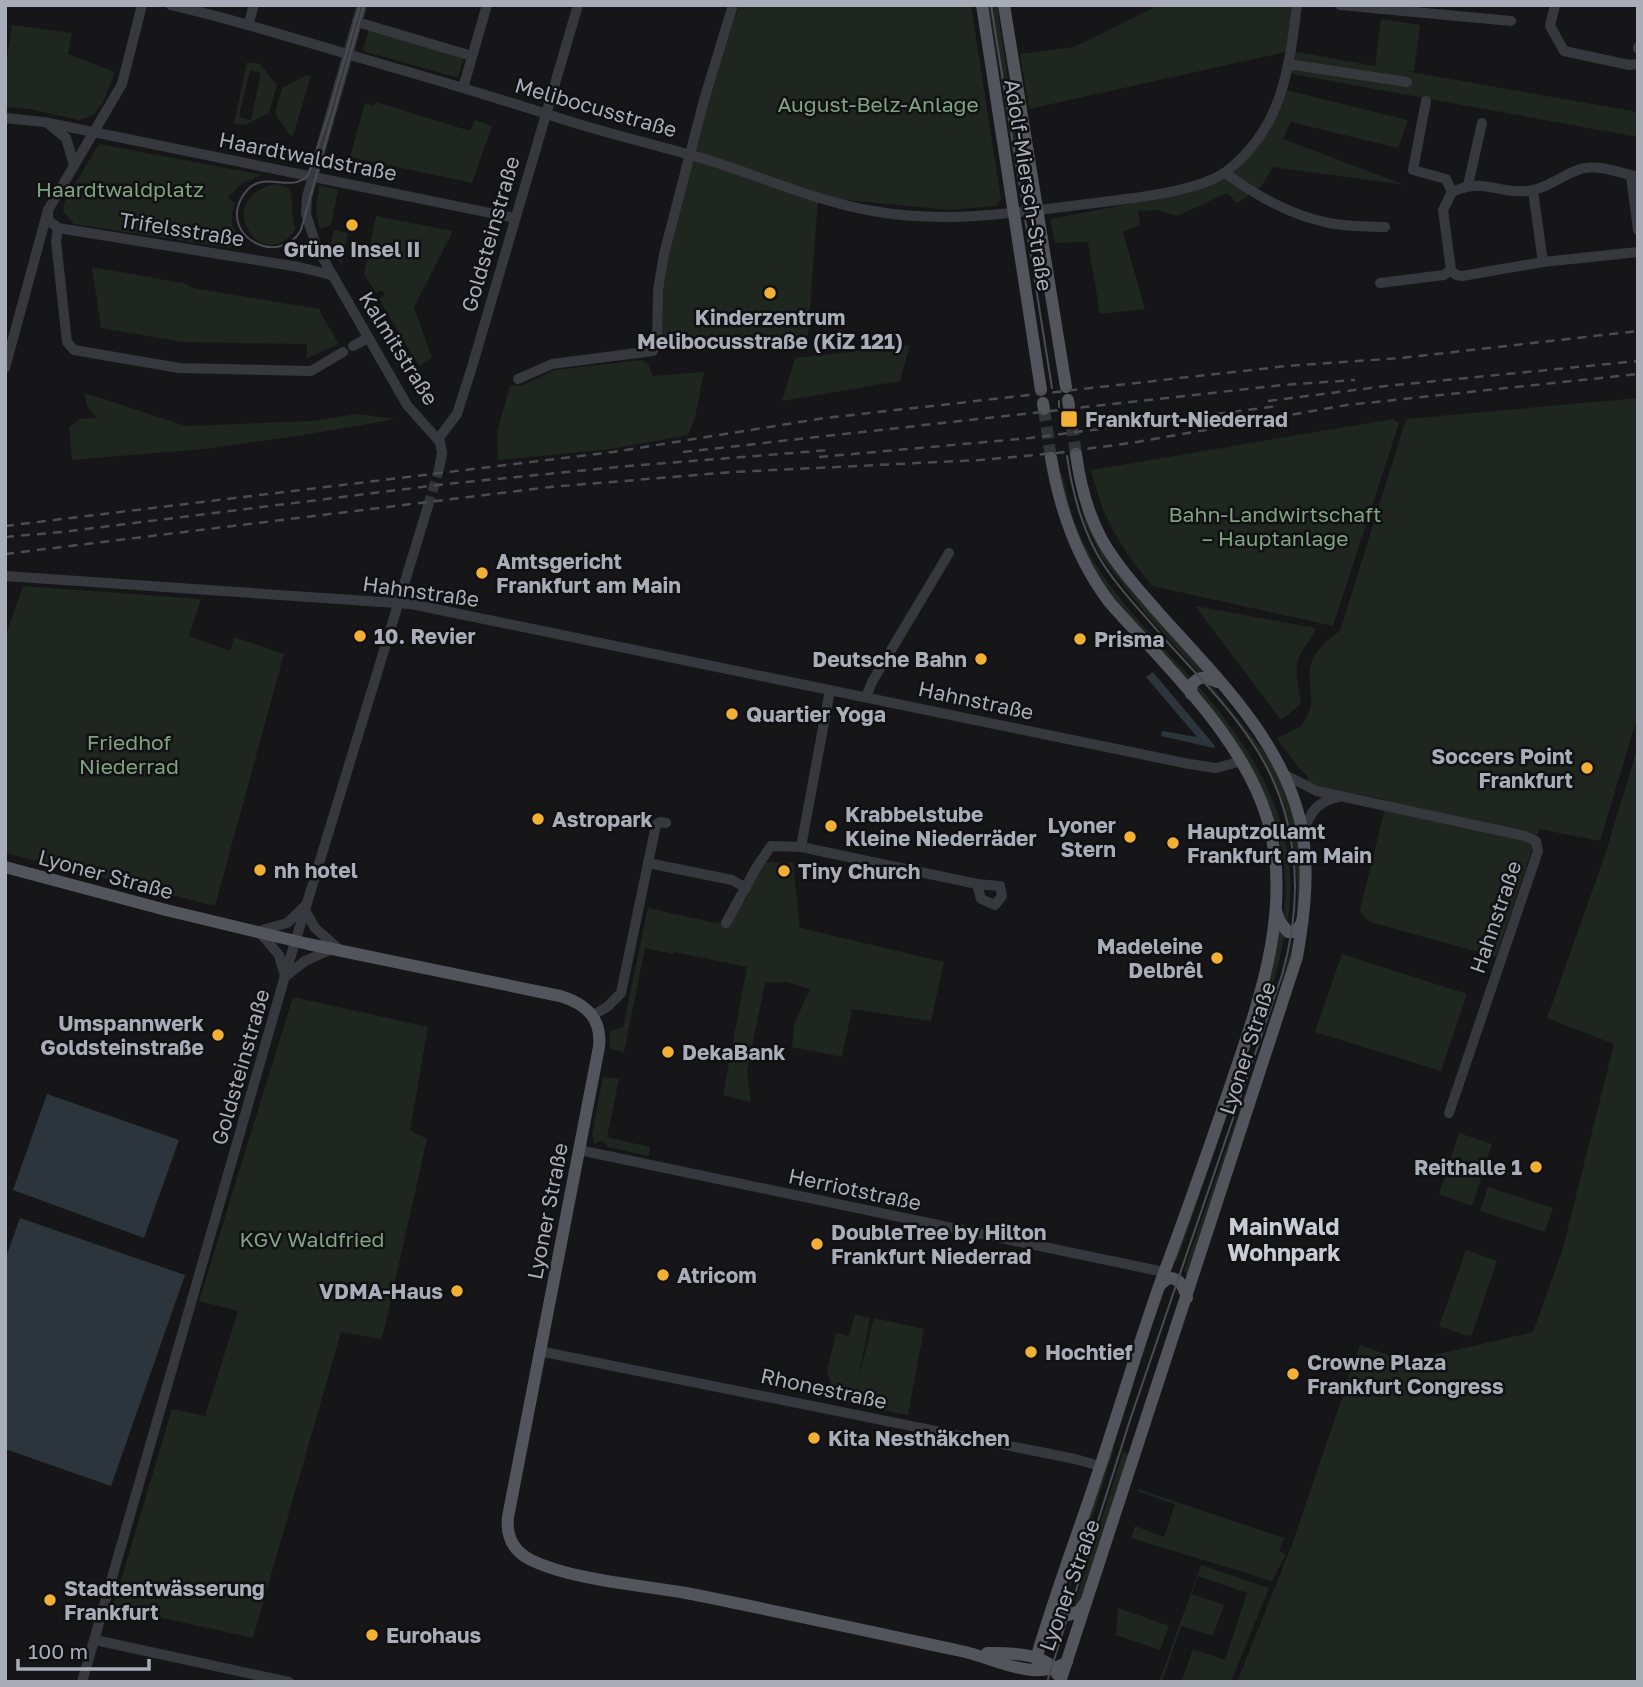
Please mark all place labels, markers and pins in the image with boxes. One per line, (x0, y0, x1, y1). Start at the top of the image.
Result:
marker: Grüne Insel II (344, 217, 360, 233)
place label: Grüne Insel II (283, 236, 421, 262)
marker: Kinderzentrum Melibocusstraße (KiZ 121) (762, 285, 778, 301)
place label: Kinderzentrum Melibocusstraße (KiZ 121) (637, 304, 903, 354)
place label: Frankfurt-Niederrad (1085, 406, 1288, 432)
marker: Frankfurt-Niederrad (1059, 409, 1079, 429)
place label: Amtsgericht Frankfurt am Main (496, 548, 681, 598)
marker: Amtsgericht Frankfurt am Main (474, 565, 490, 581)
place label: 10. Revier (374, 623, 476, 649)
place label: Prisma (1094, 626, 1164, 652)
marker: 10. Revier (352, 628, 368, 644)
marker: Prisma (1072, 631, 1088, 647)
place label: Deutsche Bahn (812, 646, 967, 672)
marker: Deutsche Bahn (973, 651, 989, 667)
place label: Quartier Yoga (746, 701, 886, 727)
marker: Quartier Yoga (724, 706, 740, 722)
place label: Soccers Point Frankfurt (1431, 743, 1573, 793)
marker: Soccers Point Frankfurt (1579, 760, 1595, 776)
place label: Krabbelstube Kleine Niederräder (845, 801, 1037, 851)
place label: Astropark (552, 806, 653, 832)
marker: Astropark (530, 811, 546, 827)
place label: Lyoner Stern (1047, 812, 1116, 862)
marker: Krabbelstube Kleine Niederräder (823, 818, 839, 834)
place label: Hauptzollamt Frankfurt am Main (1187, 818, 1372, 868)
marker: Lyoner Stern (1122, 829, 1138, 845)
marker: Hauptzollamt Frankfurt am Main (1165, 835, 1181, 851)
place label: nh hotel (274, 857, 358, 883)
place label: Tiny Church (798, 858, 920, 884)
marker: nh hotel (252, 862, 268, 878)
marker: Tiny Church (776, 863, 792, 879)
place label: Madeleine Delbrêl (1097, 933, 1203, 983)
marker: Madeleine Delbrêl (1209, 950, 1225, 966)
place label: Umspannwerk Goldsteinstraße (40, 1010, 204, 1060)
marker: Umspannwerk Goldsteinstraße (210, 1027, 226, 1043)
place label: DekaBank (682, 1039, 785, 1065)
marker: DekaBank (660, 1044, 676, 1060)
place label: Reithalle 1 (1414, 1154, 1522, 1180)
marker: Reithalle 1 (1528, 1159, 1544, 1175)
place label: DoubleTree by Hilton Frankfurt Niederrad (831, 1219, 1046, 1269)
marker: DoubleTree by Hilton Frankfurt Niederrad (809, 1236, 825, 1252)
place label: Atricom (677, 1262, 757, 1288)
marker: Atricom (655, 1267, 671, 1283)
place label: VDMA-Haus (319, 1278, 443, 1304)
marker: VDMA-Haus (449, 1283, 465, 1299)
place label: Hochtief (1045, 1339, 1133, 1365)
marker: Hochtief (1023, 1344, 1039, 1360)
place label: Crowne Plaza Frankfurt Congress (1307, 1349, 1504, 1399)
marker: Crowne Plaza Frankfurt Congress (1285, 1366, 1301, 1382)
place label: Kita Nesthäkchen (828, 1425, 1010, 1451)
marker: Kita Nesthäkchen (806, 1430, 822, 1446)
place label: Stadtentwässerung Frankfurt (64, 1575, 265, 1625)
marker: Stadtentwässerung Frankfurt (42, 1592, 58, 1608)
place label: Eurohaus (386, 1622, 481, 1648)
marker: Eurohaus (364, 1627, 380, 1643)

